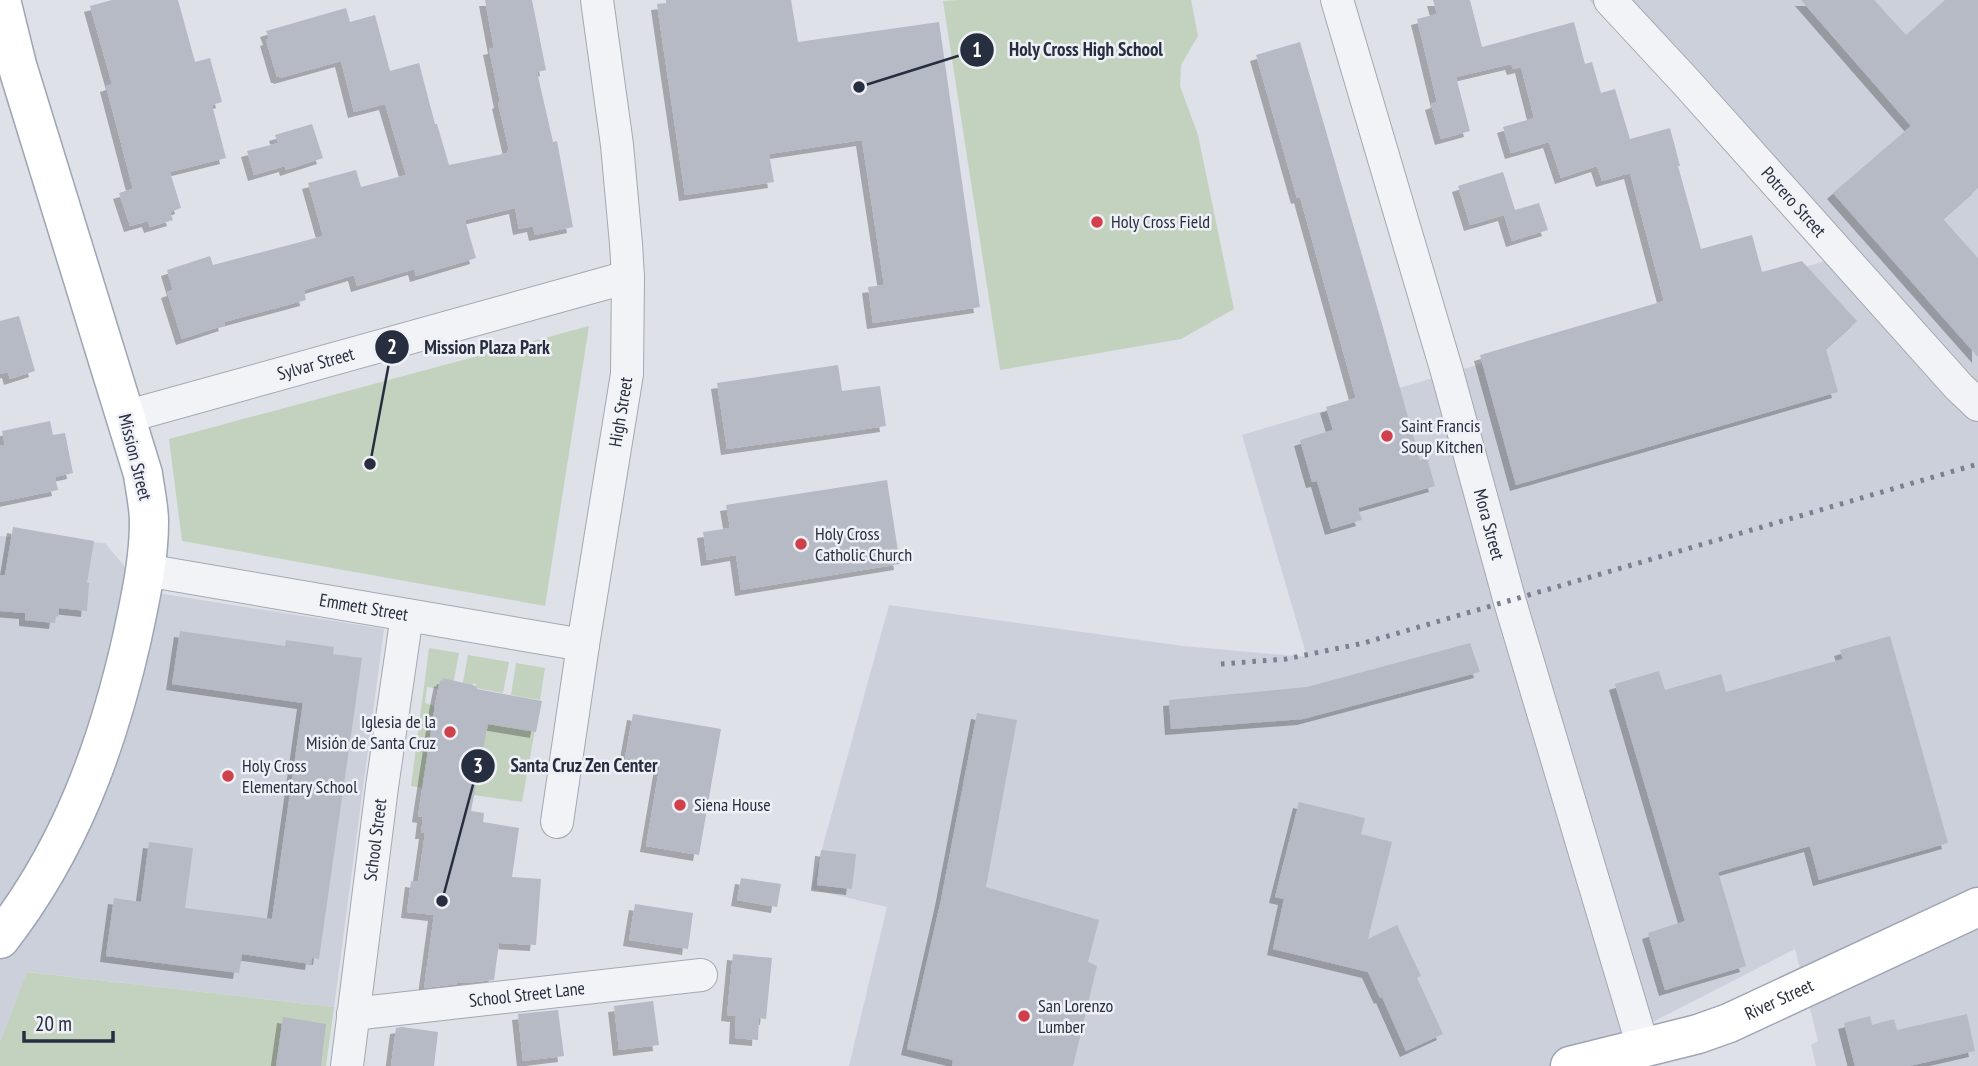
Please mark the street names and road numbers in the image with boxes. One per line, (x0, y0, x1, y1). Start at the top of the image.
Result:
street label: Potrero Street (1756, 162, 1831, 242)
street label: Sylvar Street (275, 342, 357, 385)
street label: High Street (603, 375, 637, 448)
street label: Mission Street (114, 411, 157, 502)
street label: Mora Street (1469, 486, 1510, 562)
street label: Emmett Street (318, 588, 410, 626)
street label: School Street (358, 797, 391, 882)
street label: River Street (1741, 973, 1817, 1025)
street label: School Street Lane (468, 976, 586, 1012)

